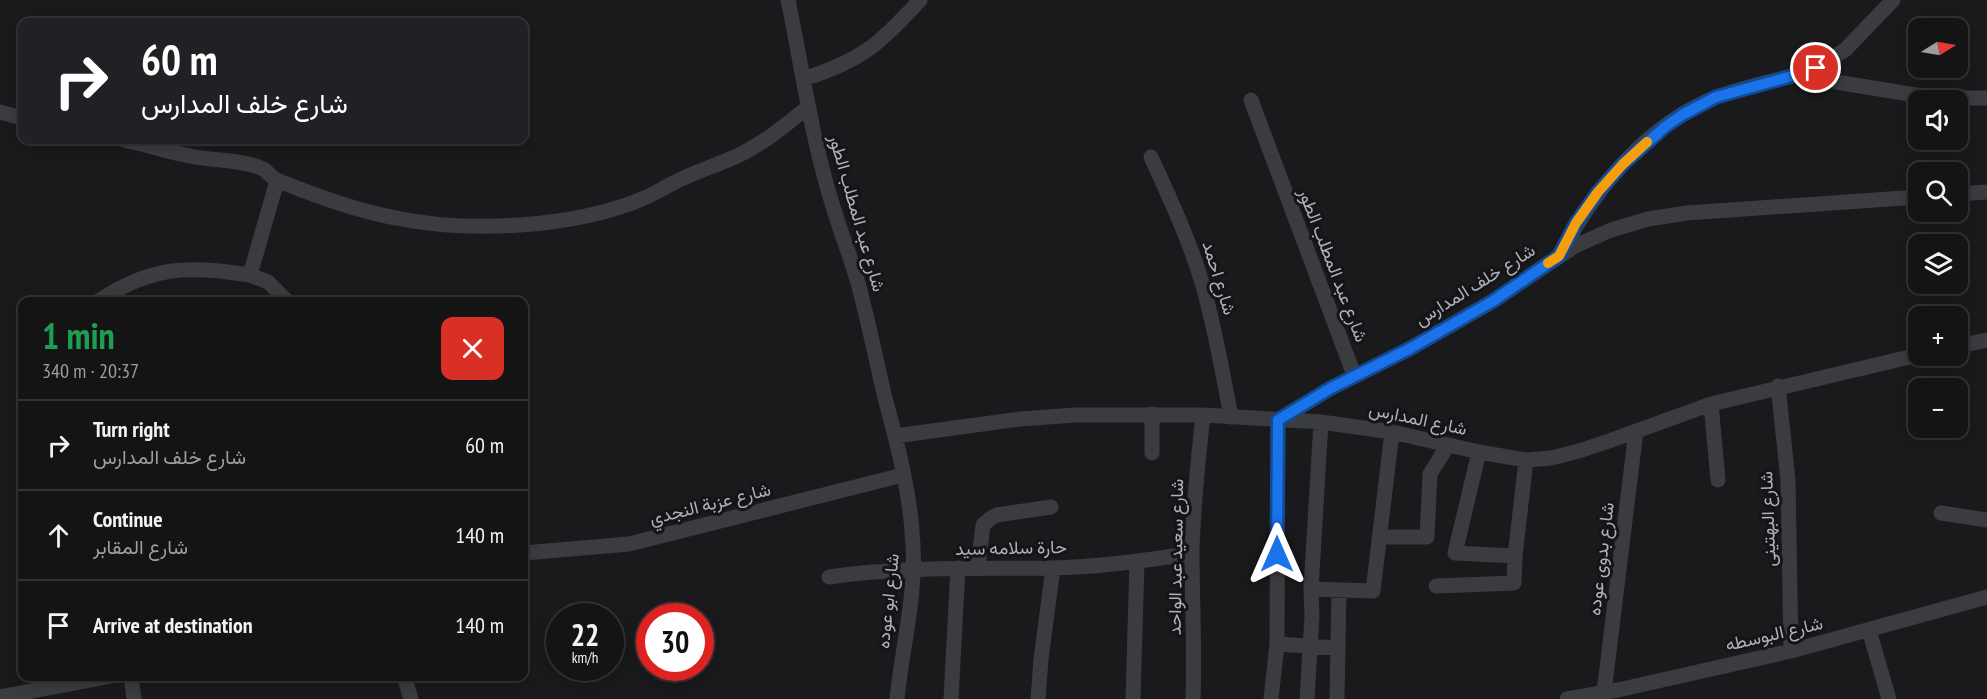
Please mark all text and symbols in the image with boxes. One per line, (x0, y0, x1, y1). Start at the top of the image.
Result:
north arrow (1908, 18, 1968, 78)
map controls (1908, 18, 1968, 438)
text: 60 m (141, 32, 218, 87)
icon: right (42, 42, 120, 120)
pin (1790, 42, 1841, 93)
icon: arrive (1799, 51, 1832, 84)
text: شارع خلف المدارس (141, 86, 348, 120)
button: sound (1908, 90, 1968, 150)
street label: شارع عبد المطلب الطور (823, 130, 891, 295)
button: search (1908, 162, 1968, 222)
street label: شارع عبد المطلب الطور (1292, 184, 1373, 345)
button: layers (1908, 234, 1968, 294)
street label: شارع احمد (1196, 238, 1242, 318)
street label: شارع خلف المدارس (1410, 238, 1540, 332)
button: + (1908, 306, 1968, 366)
text: 1 min (42, 312, 115, 359)
button: close (441, 317, 504, 380)
text: 340 m · 20:37 (42, 358, 139, 384)
button: − (1908, 378, 1968, 438)
street label: شارع المدارس (1367, 397, 1469, 441)
text: Turn right (93, 415, 170, 443)
icon: right (42, 429, 75, 462)
text: 60 m (465, 431, 504, 459)
text: شارع خلف المدارس (93, 444, 246, 470)
street label: شارع البهتينى (1754, 471, 1782, 567)
street label: شارع عزبة النجدي (647, 477, 774, 534)
street label: شارع سعيد عبد الواحد (1163, 478, 1189, 636)
street label: شارع بدوى عوده (1582, 501, 1620, 617)
text: Continue (93, 505, 163, 533)
icon: ahead (42, 519, 75, 552)
text: 140 m (455, 521, 504, 549)
position arrow (1245, 522, 1309, 586)
text: شارع المقابر (93, 534, 188, 560)
street label: حارة سلامه سيد (955, 535, 1067, 560)
street label: شارع ابو عوده (871, 552, 905, 650)
speed limit sign: 30 (636, 603, 714, 681)
icon: arrive (42, 609, 75, 642)
text: Arrive at destination (93, 611, 253, 639)
text: 140 m (455, 611, 504, 639)
street label: شارع البوسطه (1723, 611, 1825, 657)
text: 22 (571, 615, 599, 654)
text: km/h (572, 648, 598, 667)

